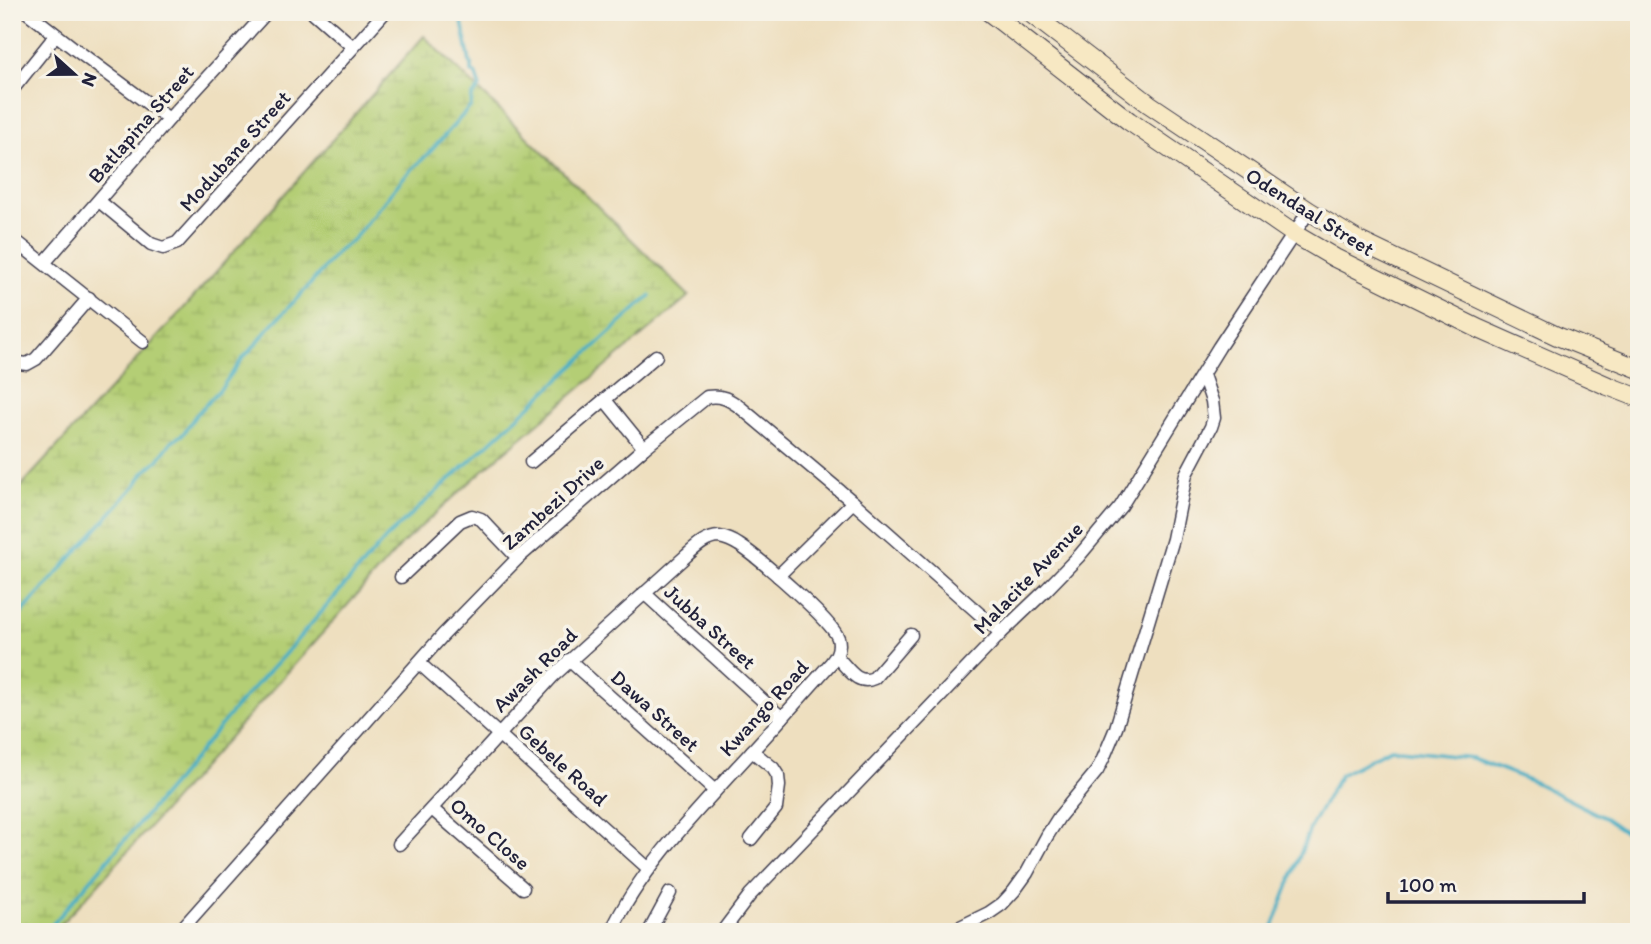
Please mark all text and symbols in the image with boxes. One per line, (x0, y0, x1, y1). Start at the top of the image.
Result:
north arrow (38, 38, 108, 108)
street label: Batlapina Street (82, 59, 199, 188)
text: N (76, 70, 102, 90)
street label: Modubane Street (174, 85, 296, 216)
street label: Odendaal Street (1241, 162, 1379, 261)
street label: Zambezi Drive (497, 450, 609, 555)
street label: Malacite Avenue (968, 516, 1088, 639)
street label: Jubba Street (659, 579, 761, 674)
street label: Awash Road (487, 622, 582, 717)
street label: Kwango Road (714, 654, 814, 761)
street label: Dawa Street (606, 664, 705, 757)
street label: Gebele Road (514, 718, 613, 812)
street label: Omo Close (445, 792, 535, 875)
scale bar (1388, 860, 1584, 904)
text: 100 m (1399, 872, 1457, 897)

